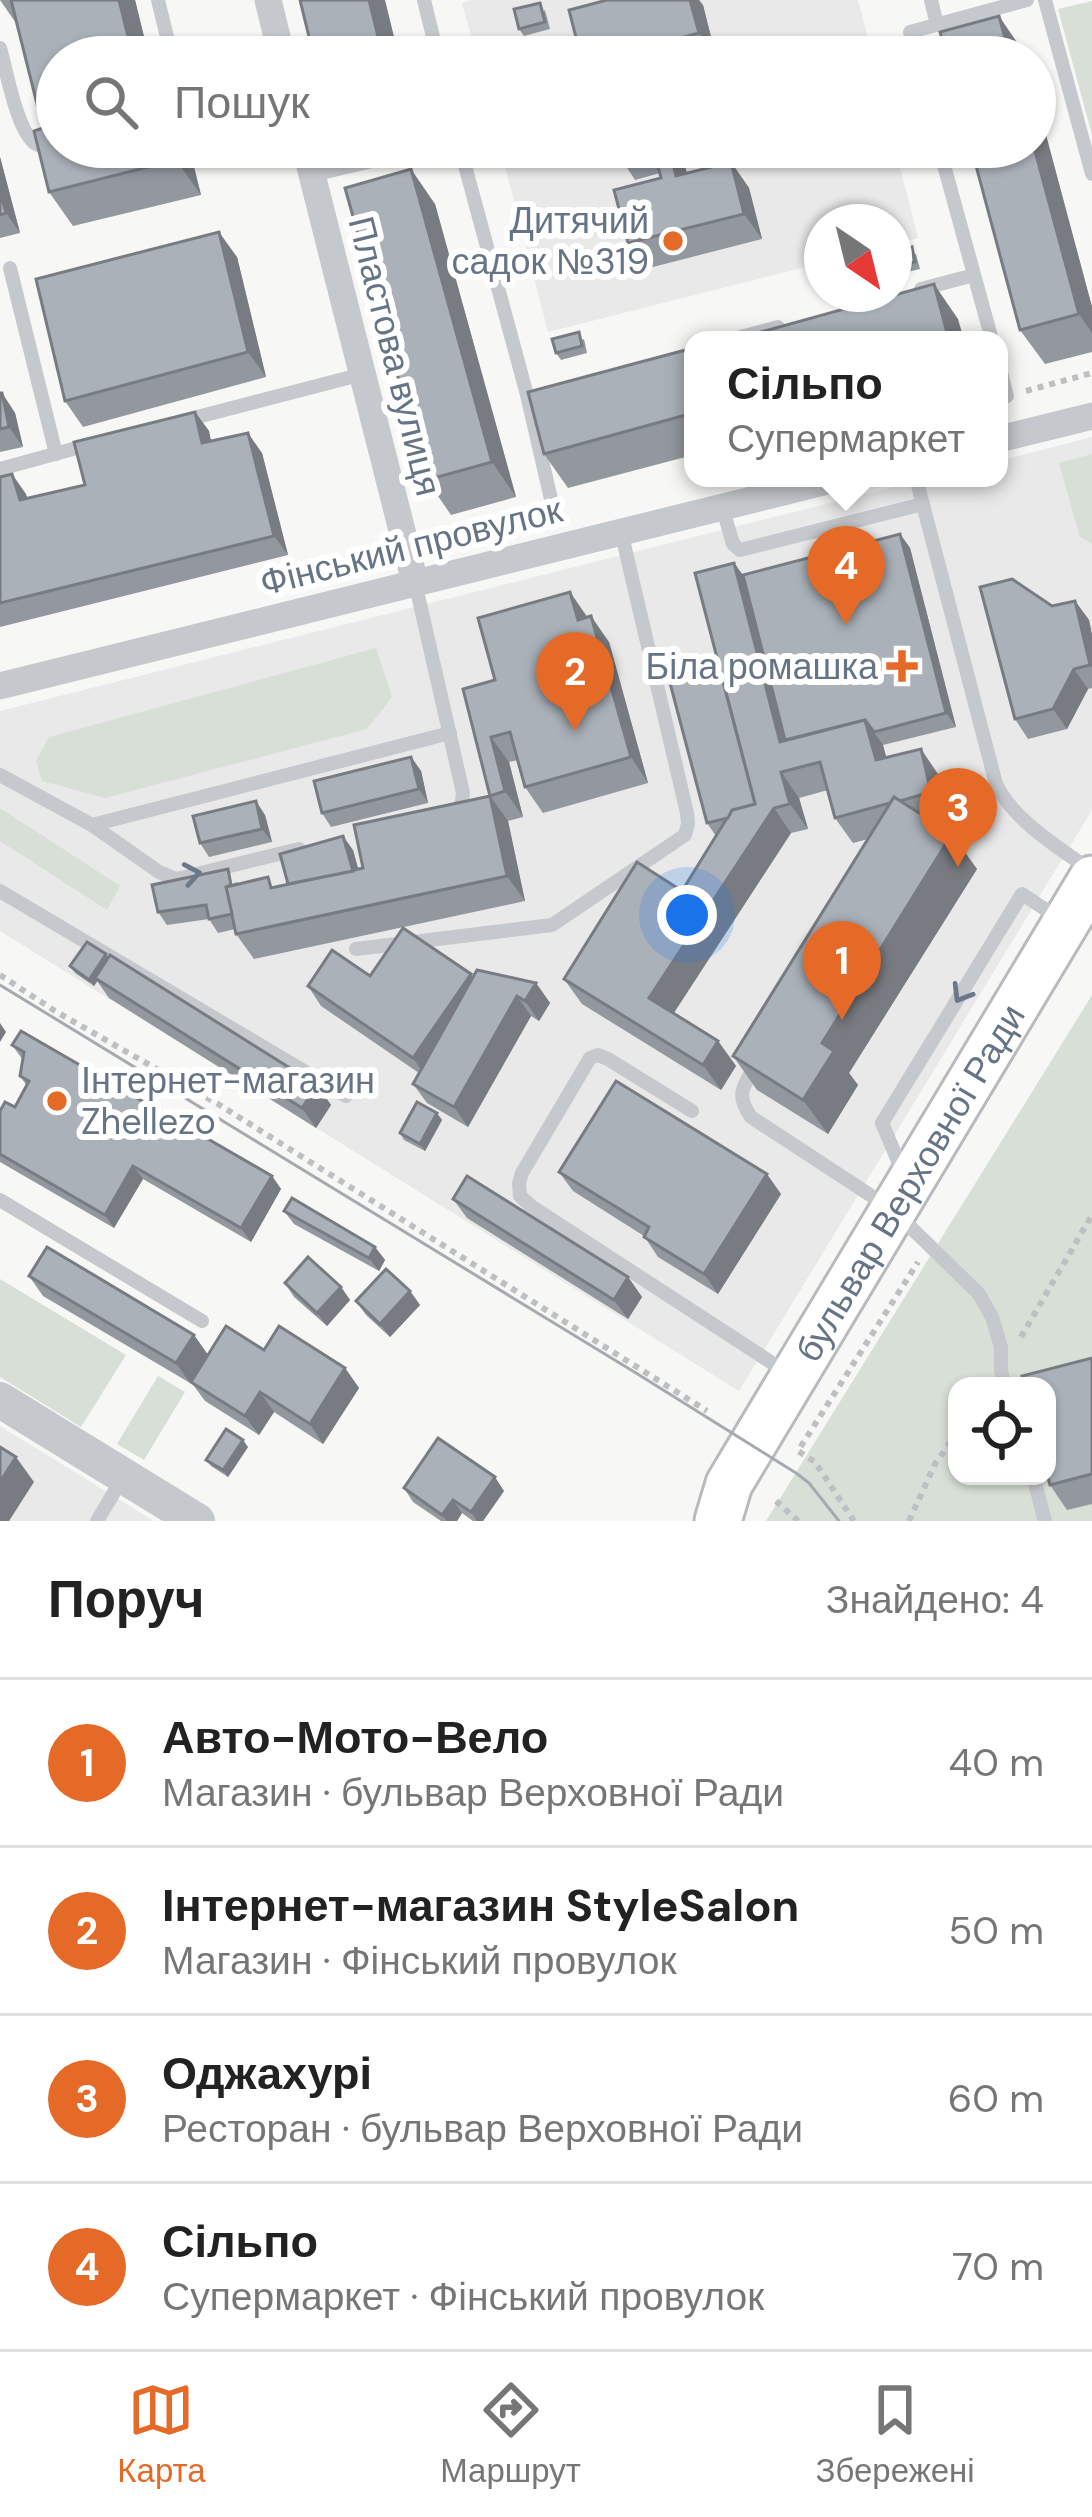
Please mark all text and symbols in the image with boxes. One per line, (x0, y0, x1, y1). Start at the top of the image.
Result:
search box (36, 36, 1056, 168)
icon: search (78, 69, 144, 135)
text: Пошук (174, 73, 310, 132)
place label: Дитячий садок №319 (452, 197, 649, 285)
north arrow (804, 204, 912, 312)
street label: Пластова вулиця (338, 212, 452, 500)
marker: Дитячий садок №319 (660, 228, 686, 254)
popup (684, 331, 1008, 487)
text: Сільпо (727, 354, 883, 413)
text: Супермаркет (727, 413, 965, 464)
street label: Фінський провулок (255, 486, 567, 606)
pin: 4 (807, 526, 885, 625)
pin: 2 (536, 632, 614, 731)
place label: Біла ромашка (646, 643, 879, 690)
marker: Біла ромашка (889, 653, 915, 679)
pin: 3 (919, 768, 997, 867)
one-way arrow (181, 862, 201, 888)
your location (657, 885, 717, 945)
pin: 1 (803, 921, 881, 1020)
one-way arrow (953, 980, 975, 1002)
street label: бульвар Верховної Ради (784, 995, 1035, 1370)
place label: Інтернет-магазин Zhellezo (81, 1057, 375, 1145)
marker: Інтернет-магазин Zhellezo (44, 1088, 70, 1114)
map controls (948, 1377, 1056, 1485)
button: locate (948, 1377, 1056, 1485)
text: Поруч (48, 1566, 204, 1633)
text: Знайдено: 4 (826, 1574, 1044, 1625)
text: Авто-Мото-Вело (162, 1708, 548, 1767)
text: 1 (80, 1737, 94, 1788)
text: 40 m (949, 1737, 1044, 1788)
text: Магазин · бульвар Верховної Ради (162, 1767, 784, 1818)
text: Інтернет-магазин StyleSalon (162, 1876, 799, 1935)
text: 2 (76, 1905, 98, 1956)
text: 50 m (948, 1905, 1044, 1956)
text: Магазин · Фінський провулок (162, 1935, 677, 1986)
text: Оджахурі (162, 2044, 372, 2103)
text: 3 (75, 2073, 99, 2124)
text: 60 m (948, 2073, 1044, 2124)
text: Ресторан · бульвар Верховної Ради (162, 2103, 803, 2154)
text: Сільпо (162, 2212, 318, 2271)
text: 4 (74, 2241, 100, 2292)
text: 70 m (952, 2241, 1044, 2292)
text: Супермаркет · Фінський провулок (162, 2271, 764, 2322)
tab: Карта (117, 2377, 206, 2492)
tab: Маршрут (440, 2377, 581, 2492)
tab: Збережені (816, 2377, 975, 2492)

